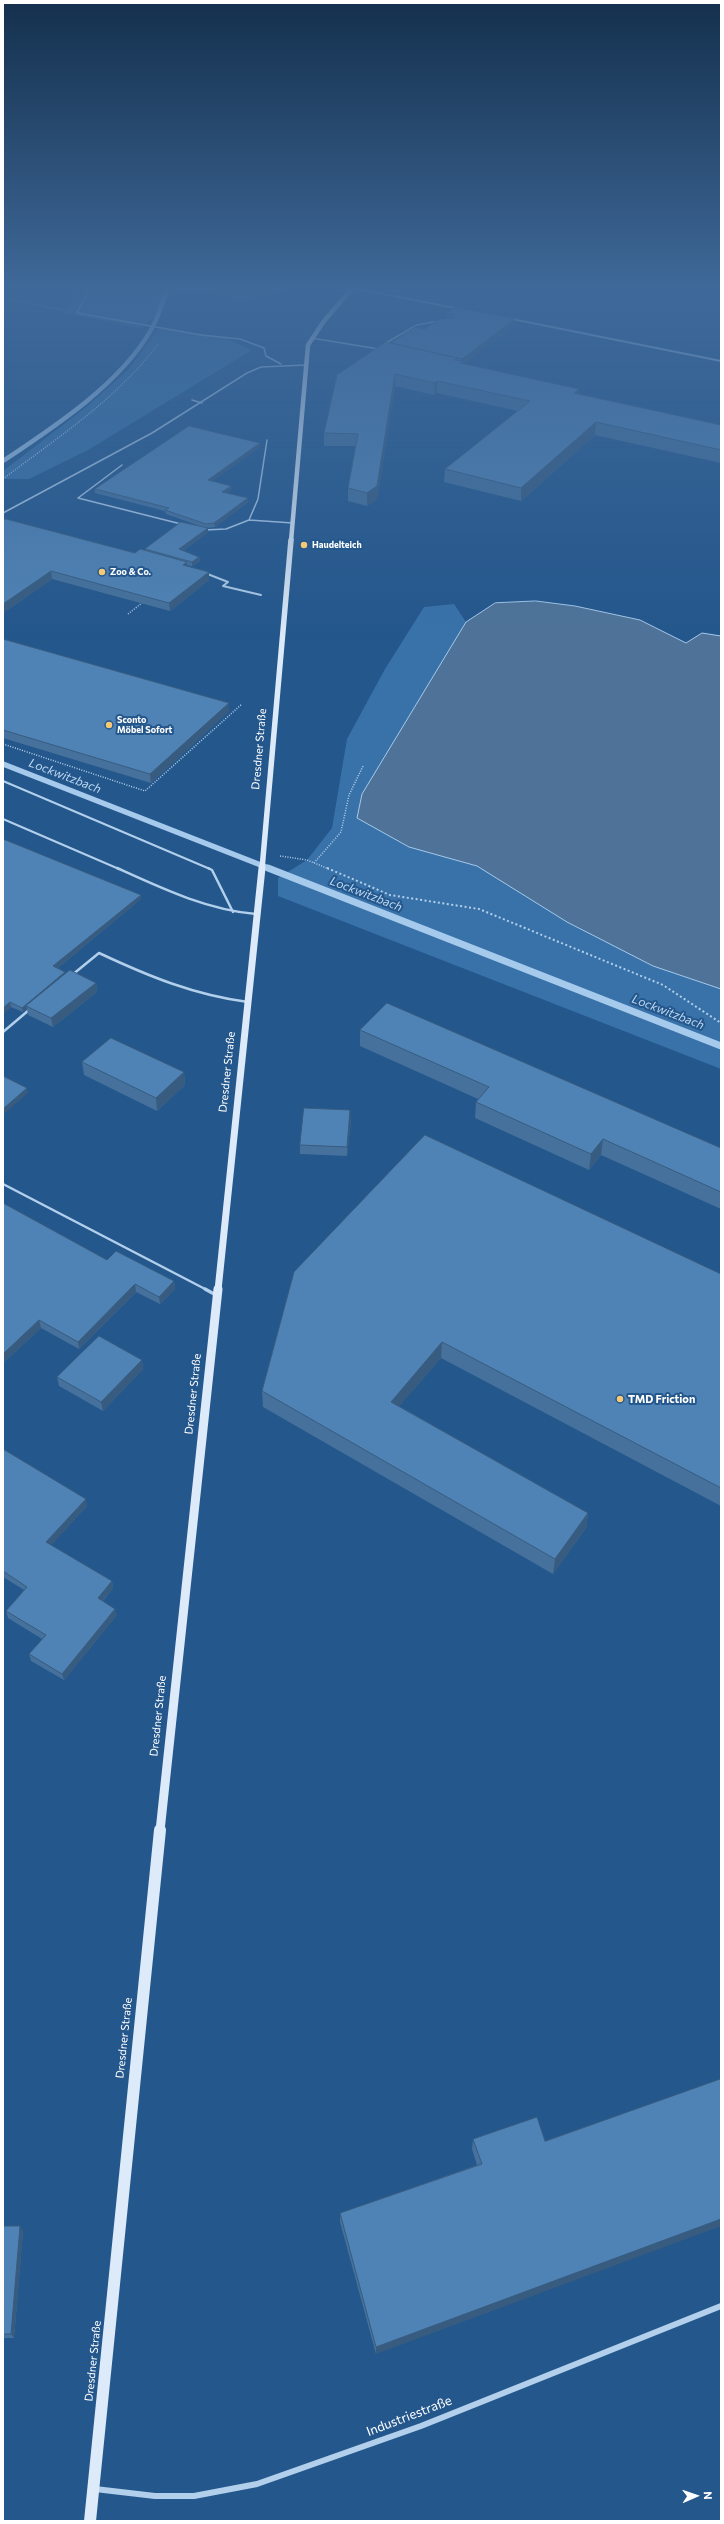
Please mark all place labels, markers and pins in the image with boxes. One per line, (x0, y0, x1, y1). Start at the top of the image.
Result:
marker: Haudelteich (299, 540, 309, 550)
place label: Haudelteich (312, 540, 362, 550)
marker: Zoo & Co. (97, 567, 107, 577)
place label: Zoo & Co. (110, 567, 151, 577)
place label: Sconto Möbel Sofort (117, 715, 172, 736)
marker: Sconto Möbel Sofort (104, 720, 114, 730)
place label: TMD Friction (628, 1392, 695, 1406)
marker: TMD Friction (615, 1394, 625, 1404)

